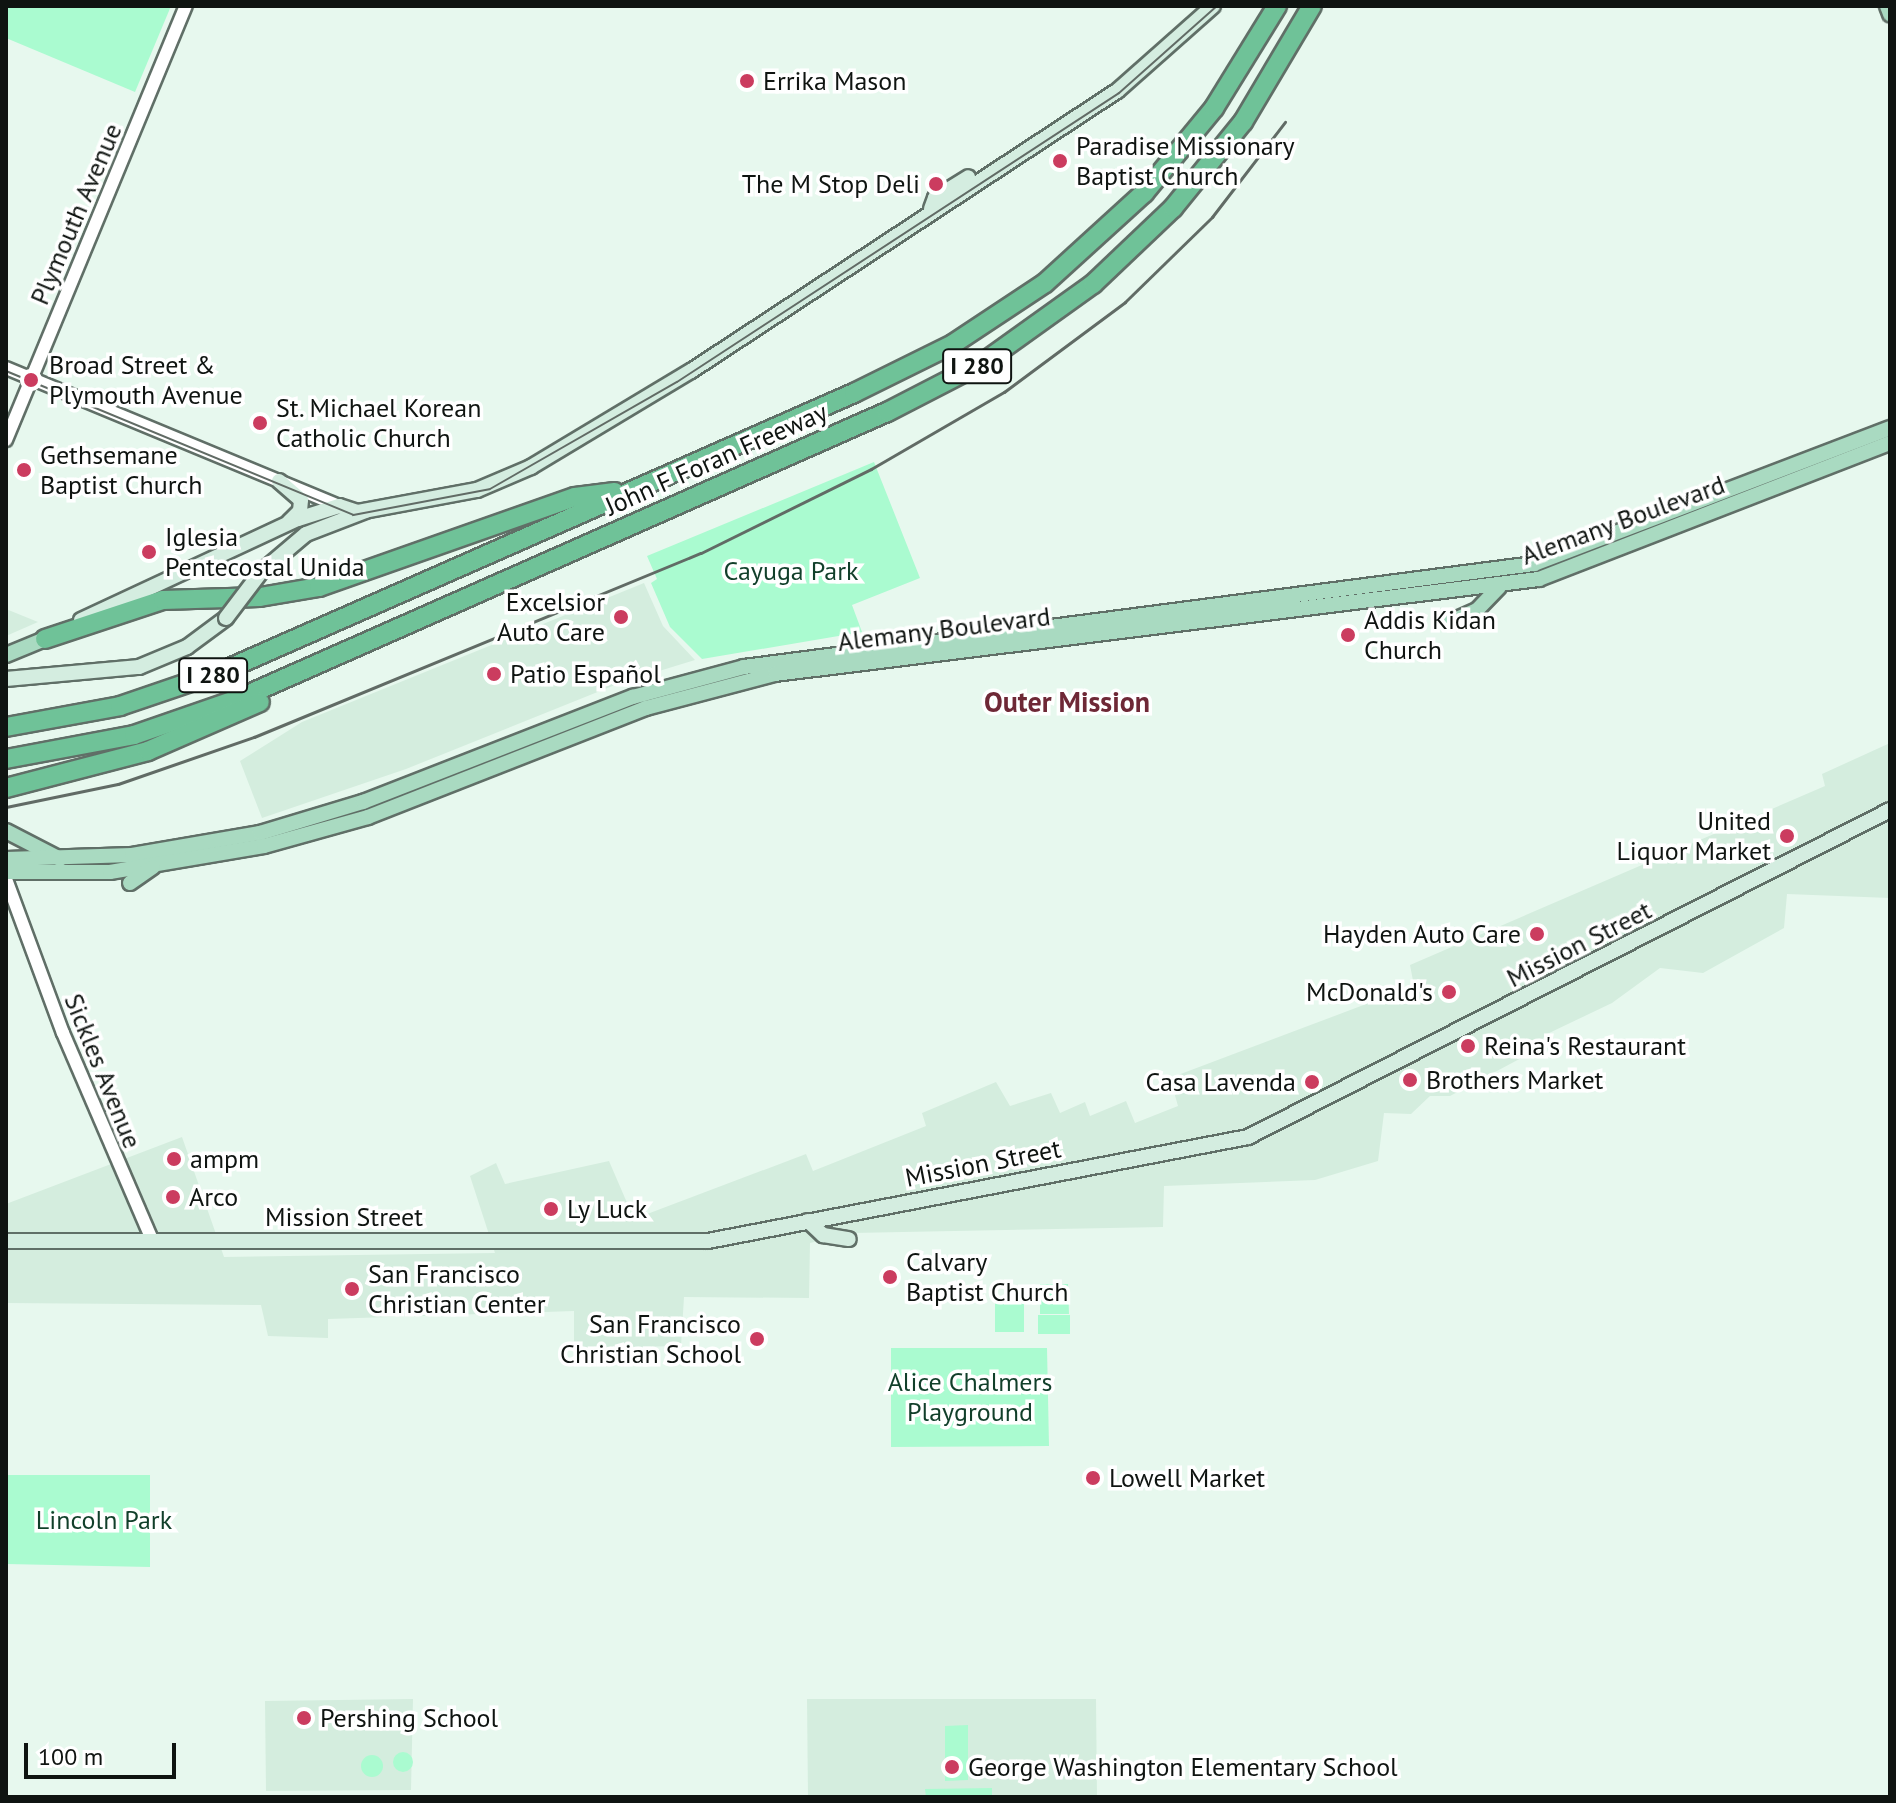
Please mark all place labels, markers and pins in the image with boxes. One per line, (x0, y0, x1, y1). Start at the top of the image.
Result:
place label: Errika Mason (763, 65, 906, 97)
marker: Errika Mason (738, 72, 756, 90)
place label: Paradise Missionary Baptist Church (1076, 130, 1295, 192)
marker: Paradise Missionary Baptist Church (1051, 152, 1069, 170)
place label: The M Stop Deli (742, 168, 920, 200)
marker: The M Stop Deli (927, 175, 945, 193)
place label: Broad Street & Plymouth Avenue (49, 349, 243, 410)
marker: Broad Street & Plymouth Avenue (20, 369, 42, 391)
place label: St. Michael Korean Catholic Church (276, 392, 483, 454)
marker: St. Michael Korean Catholic Church (251, 414, 269, 432)
place label: Gethsemane Baptist Church (40, 439, 202, 500)
marker: Gethsemane Baptist Church (15, 461, 33, 479)
place label: Iglesia Pentecostal Unida (165, 521, 365, 582)
marker: Iglesia Pentecostal Unida (140, 543, 158, 561)
place label: Excelsior Auto Care (497, 586, 605, 648)
place label: Addis Kidan Church (1364, 604, 1496, 666)
marker: Excelsior Auto Care (612, 608, 630, 626)
marker: Addis Kidan Church (1339, 626, 1357, 644)
place label: Patio Español (510, 658, 661, 690)
marker: Patio Español (485, 665, 503, 683)
place label: United Liquor Market (1616, 805, 1771, 866)
marker: United Liquor Market (1778, 827, 1796, 845)
place label: Hayden Auto Care (1322, 918, 1521, 950)
marker: Hayden Auto Care (1528, 925, 1546, 943)
place label: McDonald's (1306, 976, 1433, 1008)
marker: McDonald's (1440, 983, 1458, 1001)
place label: Reina's Restaurant (1484, 1030, 1686, 1062)
marker: Reina's Restaurant (1459, 1037, 1477, 1055)
place label: Brothers Market (1426, 1064, 1603, 1096)
place label: Casa Lavenda (1146, 1066, 1296, 1098)
marker: Brothers Market (1401, 1071, 1419, 1089)
marker: Casa Lavenda (1303, 1073, 1321, 1091)
place label: ampm (190, 1143, 259, 1175)
marker: ampm (165, 1150, 183, 1168)
place label: Arco (189, 1181, 238, 1213)
marker: Arco (164, 1188, 182, 1206)
place label: Ly Luck (567, 1193, 648, 1225)
marker: Ly Luck (542, 1200, 560, 1218)
place label: Calvary Baptist Church (906, 1246, 1068, 1308)
place label: San Francisco Christian Center (368, 1258, 546, 1320)
marker: Calvary Baptist Church (881, 1268, 899, 1286)
marker: San Francisco Christian Center (343, 1280, 361, 1298)
place label: San Francisco Christian School (560, 1308, 741, 1370)
marker: San Francisco Christian School (748, 1330, 766, 1348)
place label: Lowell Market (1109, 1462, 1265, 1494)
marker: Lowell Market (1084, 1469, 1102, 1487)
place label: Pershing School (320, 1702, 498, 1734)
marker: Pershing School (295, 1709, 313, 1727)
place label: George Washington Elementary School (968, 1751, 1399, 1783)
marker: George Washington Elementary School (943, 1758, 961, 1776)

